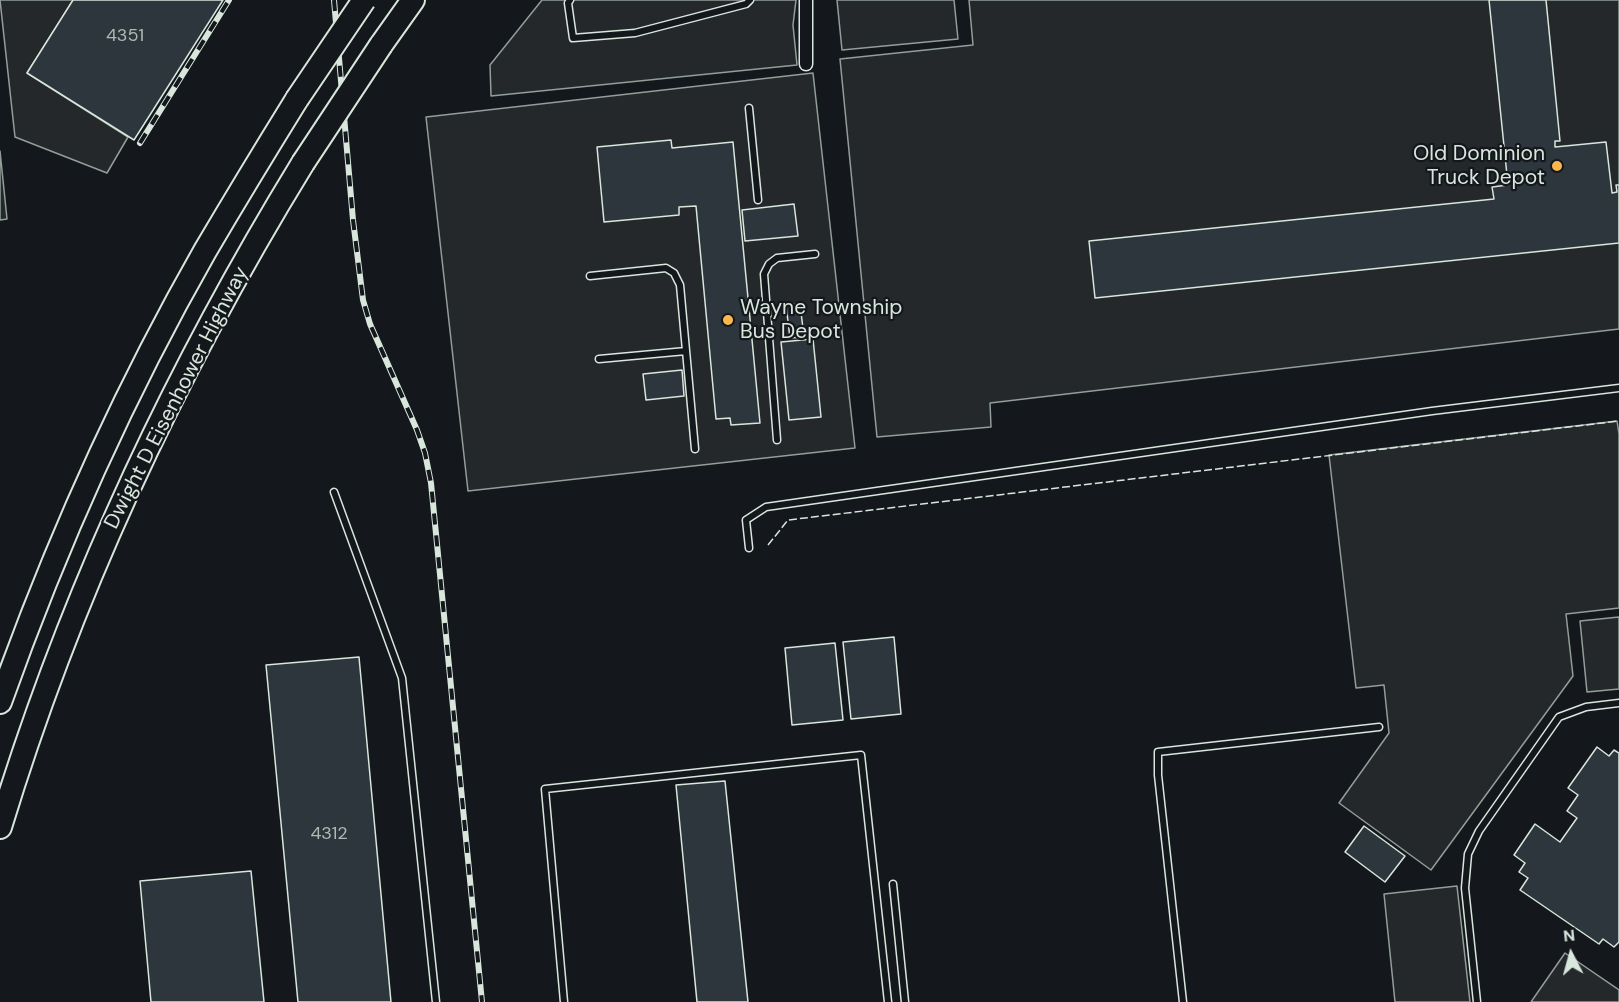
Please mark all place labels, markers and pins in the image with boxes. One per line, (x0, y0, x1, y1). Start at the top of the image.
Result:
place label: Old Dominion Truck Depot (1413, 141, 1545, 191)
marker: Old Dominion Truck Depot (1550, 159, 1564, 173)
place label: Wayne Township Bus Depot (740, 295, 902, 345)
marker: Wayne Township Bus Depot (721, 313, 735, 327)

